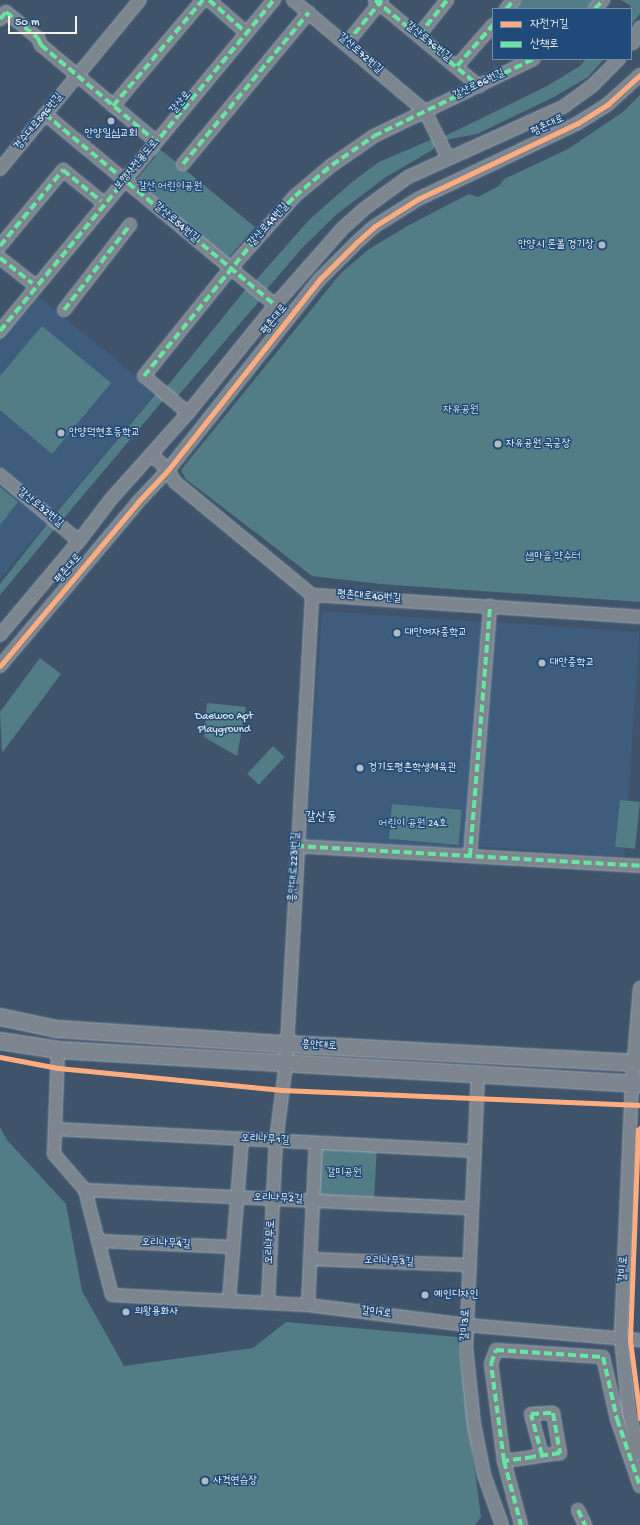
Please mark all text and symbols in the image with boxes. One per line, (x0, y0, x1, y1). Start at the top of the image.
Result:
scale bar (10, 8, 79, 34)
legend (492, 8, 632, 60)
text: 50 m (15, 16, 40, 30)
text: 자전거길 (530, 18, 569, 32)
street label: 갈산로76번길 (402, 19, 454, 65)
street label: 갈산로72번길 (335, 31, 385, 77)
text: 산책로 (530, 38, 559, 52)
street label: 갈산로86번길 (451, 67, 507, 103)
street label: 갈산로 (167, 89, 195, 117)
street label: 경수대로596번길 (12, 91, 66, 153)
street label: 평촌대로 (529, 112, 567, 140)
marker: 안양일심교회 (106, 116, 116, 126)
place label: 안양일심교회 (84, 127, 138, 141)
street label: 보행자전용도로 (112, 137, 162, 193)
park label: 갈산 어린이공원 (138, 180, 202, 194)
street label: 갈산로54번길 (151, 200, 201, 246)
street label: 갈산로44번길 (246, 200, 292, 250)
place label: 안양시 론볼 경기장 (518, 238, 594, 252)
marker: 안양시 론볼 경기장 (597, 240, 607, 250)
street label: 평촌대로 (259, 302, 291, 338)
park label: 자유공원 (443, 403, 479, 417)
place label: 안양덕현초등학교 (69, 426, 140, 440)
marker: 안양덕현초등학교 (56, 428, 66, 438)
place label: 자유공원 국궁장 (506, 437, 571, 451)
marker: 자유공원 국궁장 (493, 439, 503, 449)
street label: 갈산로32번길 (14, 485, 66, 531)
park label: 샘마을 약수터 (525, 550, 581, 564)
street label: 평촌대로 (53, 551, 85, 587)
street label: 평촌대로40번길 (336, 588, 402, 606)
place label: 대안여자중학교 (405, 626, 467, 640)
marker: 대안여자중학교 (392, 628, 402, 638)
place label: 대안중학교 (550, 656, 594, 670)
marker: 대안중학교 (537, 658, 547, 668)
park label: Daewoo Apt Playground (195, 711, 253, 737)
place label: 경기도평촌학생체육관 (368, 761, 457, 775)
marker: 경기도평촌학생체육관 (355, 763, 365, 773)
district label: 갈산동 (305, 810, 337, 826)
park label: 어린이 공원 24호 (379, 817, 447, 831)
street label: 흥안대로223번길 (287, 832, 303, 902)
street label: 흥안대로 (301, 1038, 337, 1054)
street label: 오리나무1길 (240, 1132, 290, 1148)
park label: 갈미공원 (326, 1166, 362, 1180)
street label: 오리나무2길 (253, 1192, 303, 1206)
street label: 오리나무로 (263, 1220, 279, 1264)
street label: 오리나무4길 (141, 1237, 191, 1251)
street label: 오리나무3길 (364, 1255, 414, 1269)
street label: 갈미로 (617, 1255, 631, 1283)
place label: 예인디자인 (434, 1288, 478, 1302)
marker: 예인디자인 (419, 1289, 431, 1301)
place label: 의왕용화사 (134, 1305, 178, 1319)
street label: 갈미1로 (360, 1305, 392, 1321)
marker: 의왕용화사 (121, 1307, 131, 1317)
street label: 갈미3로 (459, 1309, 473, 1341)
place label: 사격연습장 (213, 1474, 257, 1488)
marker: 사격연습장 (200, 1476, 210, 1486)

